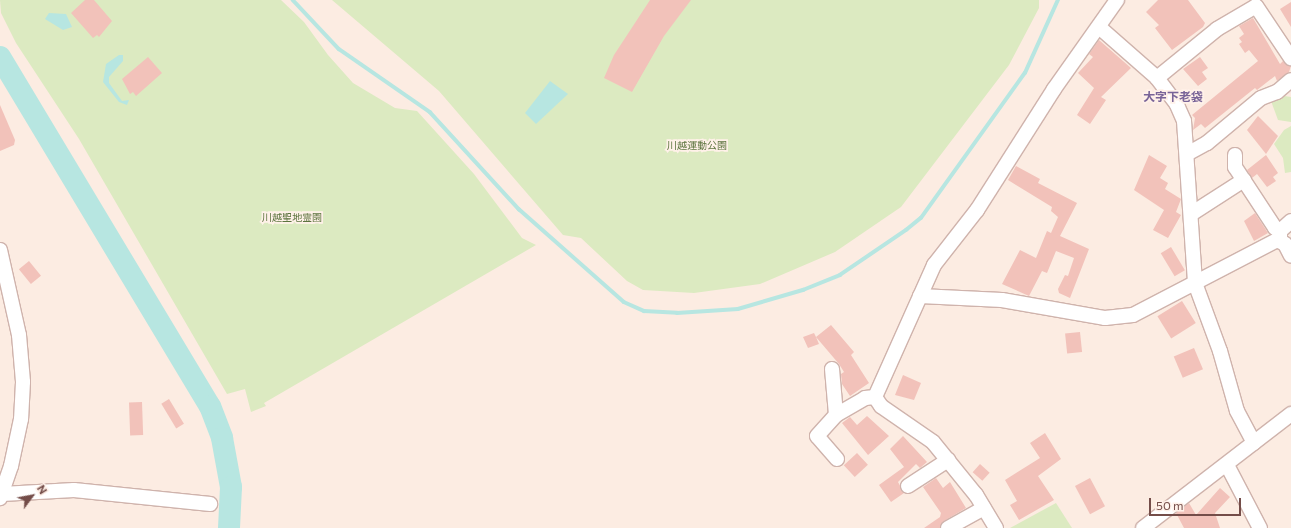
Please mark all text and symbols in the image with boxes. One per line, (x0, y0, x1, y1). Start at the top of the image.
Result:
district label: 大字下老袋 (1143, 90, 1203, 104)
park label: 川越運動公園 (667, 140, 727, 152)
park label: 川越聖地霊園 (262, 212, 322, 224)
north arrow (12, 476, 52, 516)
text: N (35, 482, 50, 496)
scale bar (1151, 490, 1243, 516)
text: 50 m (1156, 498, 1184, 512)

